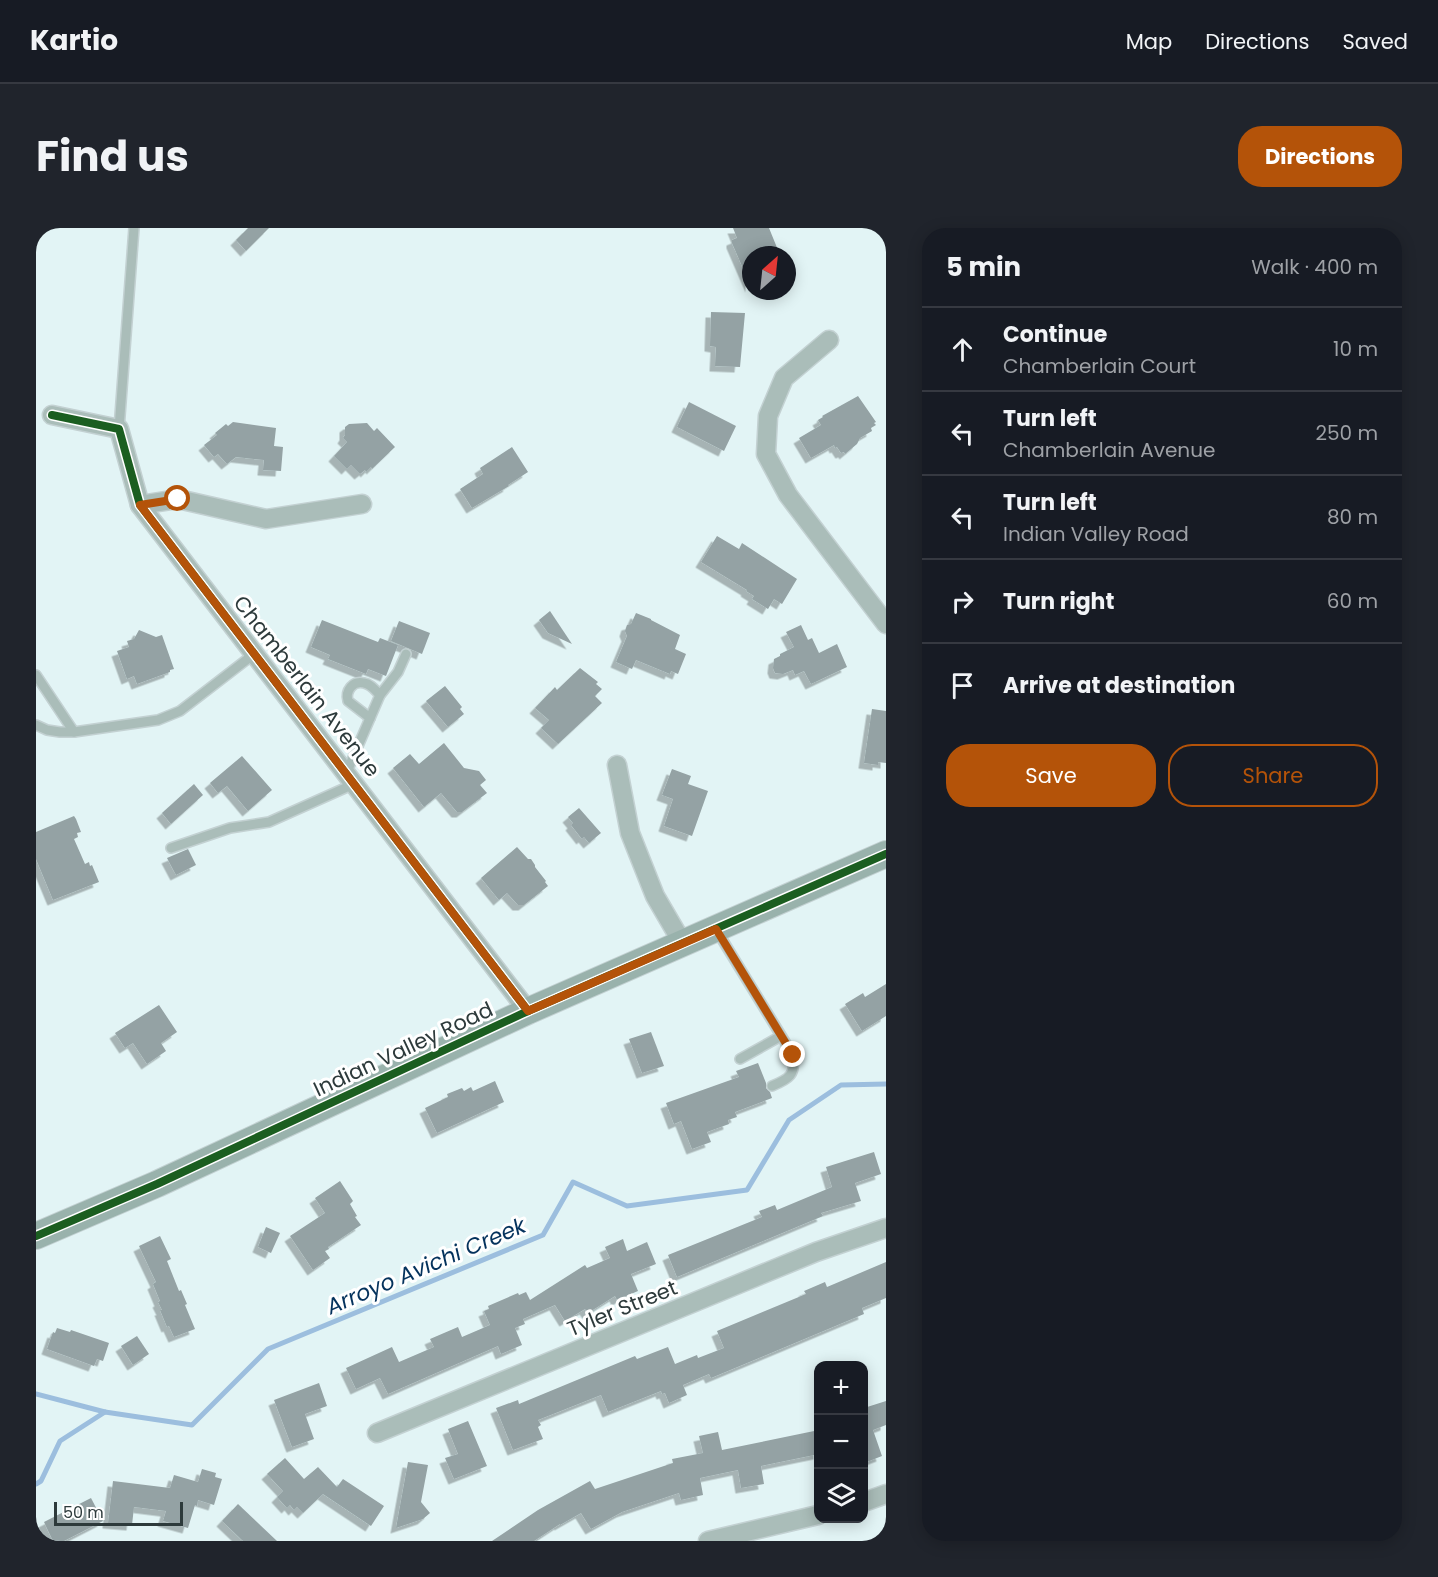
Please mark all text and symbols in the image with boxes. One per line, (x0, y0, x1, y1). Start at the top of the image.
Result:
text: Kartio (30, 21, 118, 60)
text: Map (1126, 27, 1172, 56)
text: Directions (1205, 27, 1309, 56)
text: Saved (1342, 27, 1408, 56)
button: Directions (1238, 126, 1402, 187)
text: Find us (36, 127, 189, 186)
north arrow (742, 246, 796, 300)
text: 5 min (946, 249, 1021, 285)
text: Walk · 400 m (1251, 253, 1378, 281)
text: Continue (1003, 319, 1107, 350)
icon: ahead (946, 333, 979, 366)
text: 10 m (1333, 335, 1378, 363)
text: Chamberlain Court (1003, 352, 1196, 380)
text: Turn left (1003, 403, 1097, 434)
icon: left (946, 417, 979, 450)
text: 250 m (1315, 419, 1378, 447)
text: Chamberlain Avenue (1003, 436, 1215, 464)
route start (164, 485, 190, 511)
text: Turn left (1003, 487, 1097, 518)
icon: left (946, 501, 979, 534)
text: 80 m (1327, 503, 1378, 531)
text: Indian Valley Road (1003, 520, 1189, 548)
icon: right (946, 585, 979, 618)
text: Turn right (1003, 586, 1114, 617)
text: 60 m (1327, 587, 1378, 615)
street label: Chamberlain Avenue (227, 589, 387, 783)
icon: arrive (946, 669, 979, 702)
text: Arrive at destination (1003, 670, 1235, 701)
button: Save (946, 744, 1156, 807)
button: Share (1168, 744, 1378, 807)
street label: Indian Valley Road (309, 995, 497, 1103)
route end (779, 1041, 805, 1067)
water label: Arroyo Avichi Creek (320, 1209, 532, 1322)
street label: Tyler Street (563, 1273, 681, 1343)
map controls (814, 1361, 868, 1523)
button: + (814, 1361, 868, 1415)
button: − (814, 1415, 868, 1469)
button: layers (814, 1469, 868, 1523)
scale bar (54, 1499, 183, 1526)
text: 50 m (63, 1501, 104, 1524)

